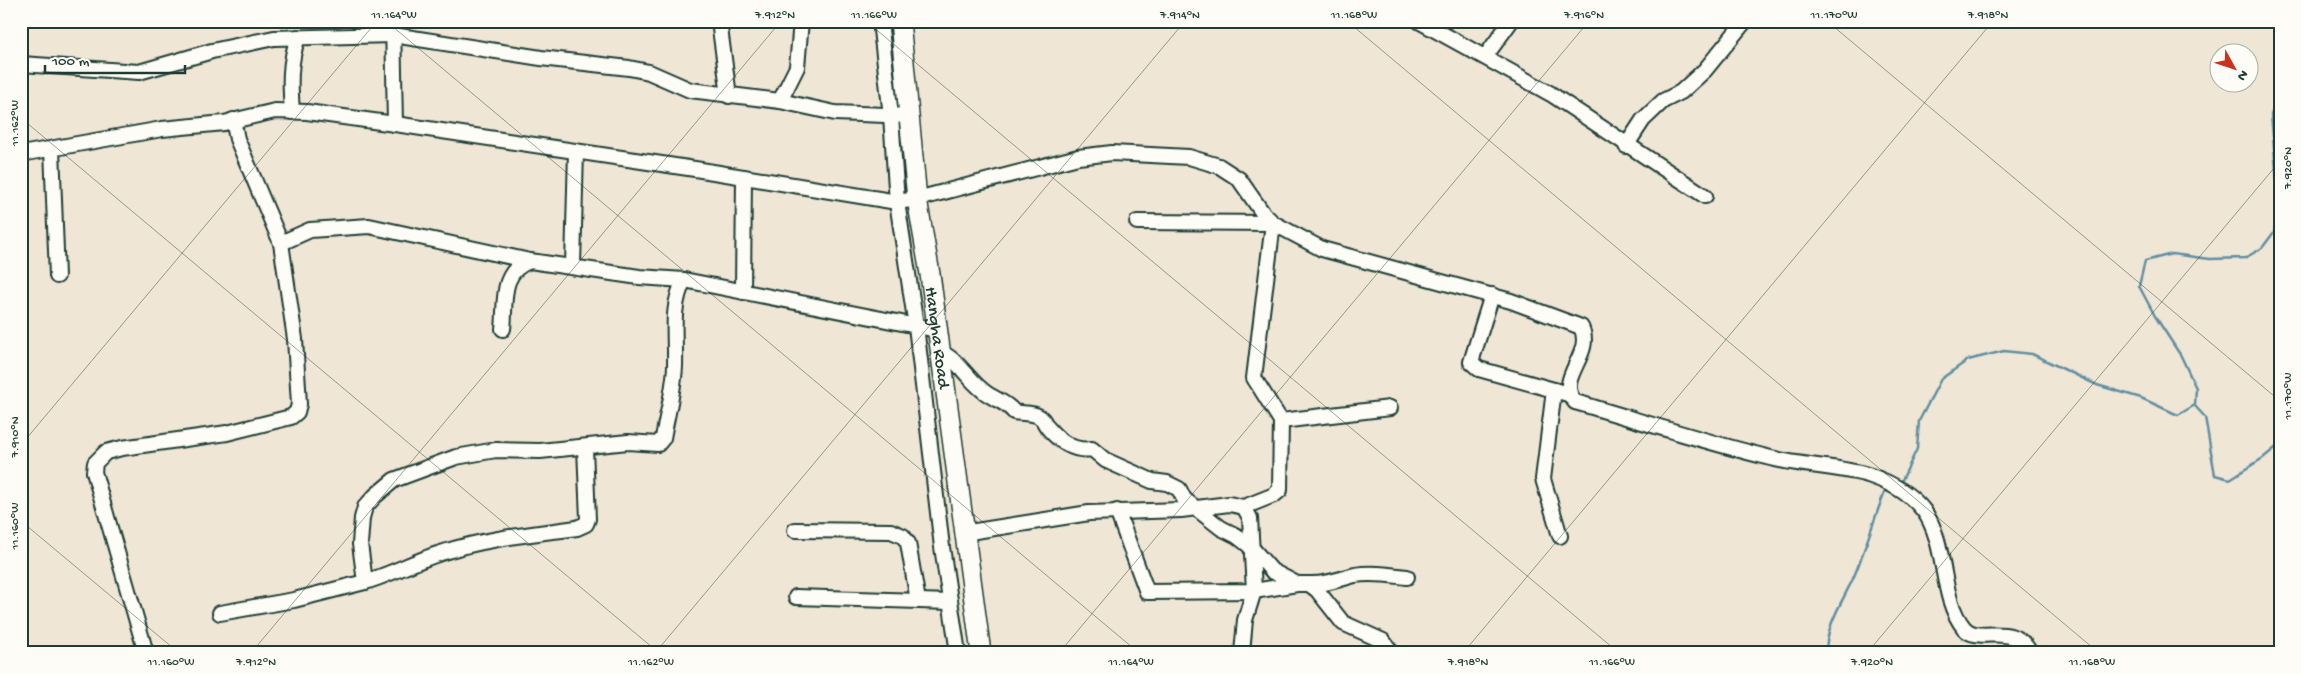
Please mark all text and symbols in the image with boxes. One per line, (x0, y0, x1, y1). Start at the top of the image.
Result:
text: 11.164°W (370, 9, 417, 23)
text: 7.912°N (754, 9, 795, 23)
text: 11.166°W (850, 9, 897, 23)
text: 7.914°N (1159, 9, 1200, 23)
text: 11.168°W (1330, 9, 1377, 23)
text: 7.916°N (1563, 9, 1604, 23)
text: 11.170°W (1810, 9, 1857, 23)
text: 7.918°N (1967, 9, 2008, 23)
scale bar (45, 42, 185, 74)
north arrow (2208, 42, 2258, 92)
text: 100 m (51, 53, 90, 71)
text: N (2233, 66, 2251, 84)
text: 11.162°W (9, 100, 23, 147)
text: 7.920°N (2282, 147, 2296, 190)
street label: Hangha Road (919, 286, 953, 391)
text: 11.170°W (2282, 373, 2296, 420)
text: 7.910°N (9, 416, 23, 458)
text: 11.160°W (9, 503, 23, 550)
text: 11.160°W (147, 656, 194, 670)
text: 7.912°N (235, 656, 276, 670)
text: 11.162°W (627, 656, 674, 670)
text: 11.164°W (1107, 656, 1154, 670)
text: 7.918°N (1447, 656, 1488, 670)
text: 11.166°W (1588, 656, 1635, 670)
text: 7.920°N (1850, 656, 1893, 670)
text: 11.168°W (2068, 656, 2115, 670)

